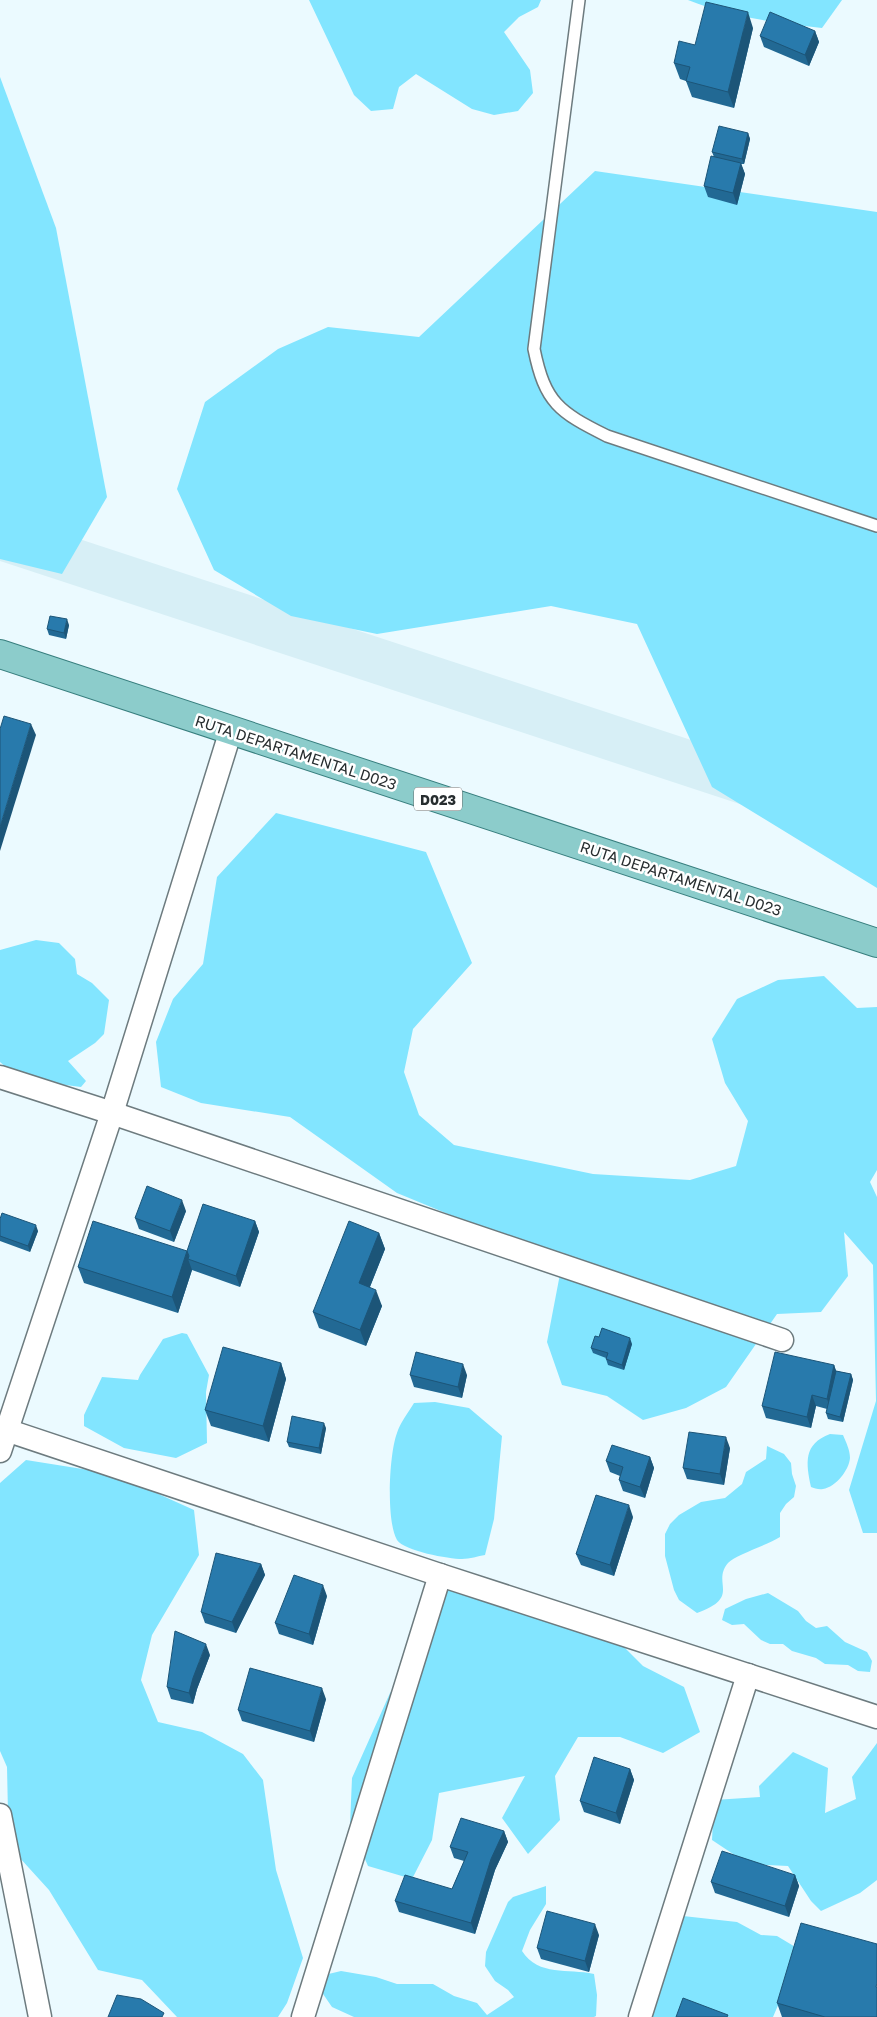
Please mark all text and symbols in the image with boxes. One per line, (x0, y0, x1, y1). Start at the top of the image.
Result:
street label: RUTA DEPARTAMENTAL D023 (193, 711, 399, 793)
road number: D023 (414, 788, 462, 811)
street label: RUTA DEPARTAMENTAL D023 (578, 837, 784, 919)

